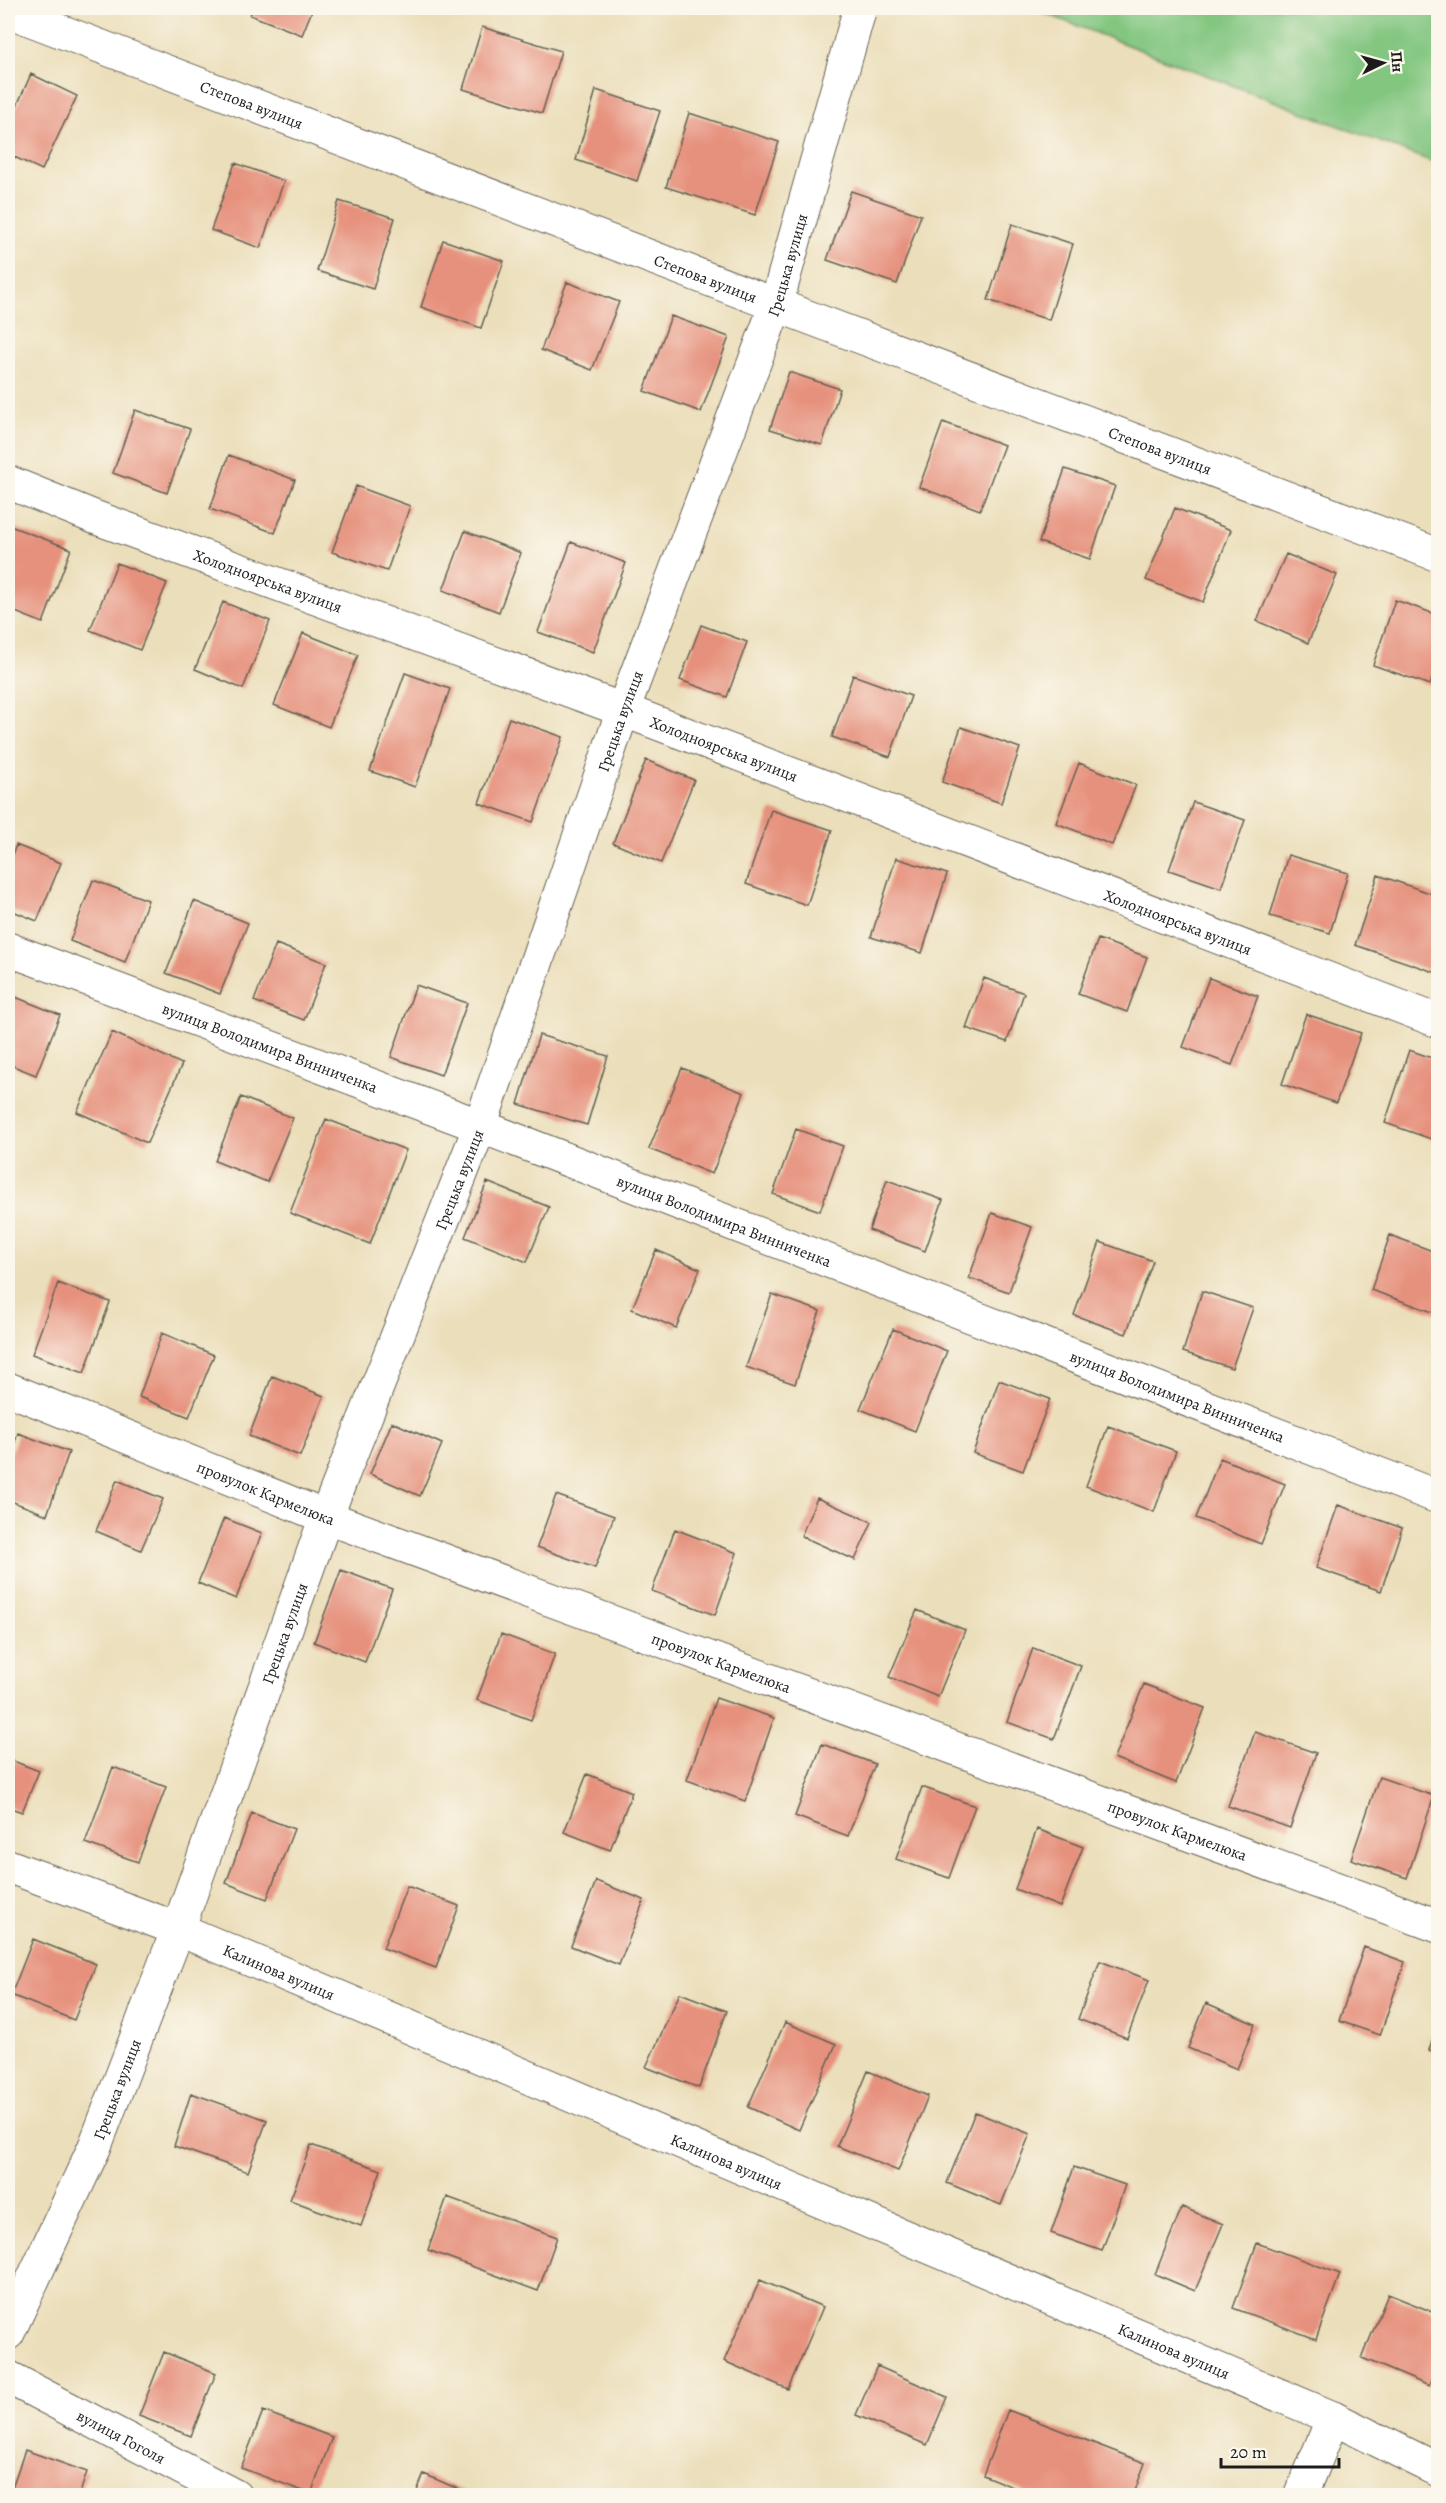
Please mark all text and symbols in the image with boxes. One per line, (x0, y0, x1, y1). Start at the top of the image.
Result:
north arrow (1353, 33, 1413, 93)
text: Пн (1385, 50, 1409, 73)
street label: Степова вулиця (197, 76, 306, 135)
street label: Грецька вулиця (763, 211, 813, 320)
street label: Степова вулиця (651, 249, 760, 309)
street label: Степова вулиця (1105, 422, 1215, 481)
street label: Холодноярська вулиця (190, 544, 345, 619)
street label: Грецька вулиця (593, 667, 649, 775)
street label: Холодноярська вулиця (646, 711, 801, 788)
street label: Холодноярська вулиця (1101, 885, 1255, 961)
street label: вулиця Володимира Винниченка (159, 998, 381, 1099)
street label: Грецька вулиця (430, 1126, 490, 1233)
street label: вулиця Володимира Винниченка (613, 1170, 835, 1273)
street label: вулиця Володимира Винниченка (1067, 1346, 1288, 1449)
street label: провулок Кармелюка (193, 1456, 338, 1531)
street label: Грецька вулиця (257, 1579, 314, 1687)
street label: провулок Кармелюка (648, 1628, 794, 1699)
street label: провулок Кармелюка (1104, 1795, 1250, 1867)
street label: Калинова вулиця (219, 1939, 338, 2006)
street label: Грецька вулиця (88, 2036, 147, 2143)
street label: Калинова вулиця (667, 2129, 786, 2196)
street label: Калинова вулиця (1115, 2318, 1233, 2385)
street label: вулиця Гоголя (73, 2405, 169, 2470)
scale bar (1221, 2431, 1340, 2469)
text: 20 m (1230, 2440, 1267, 2464)

